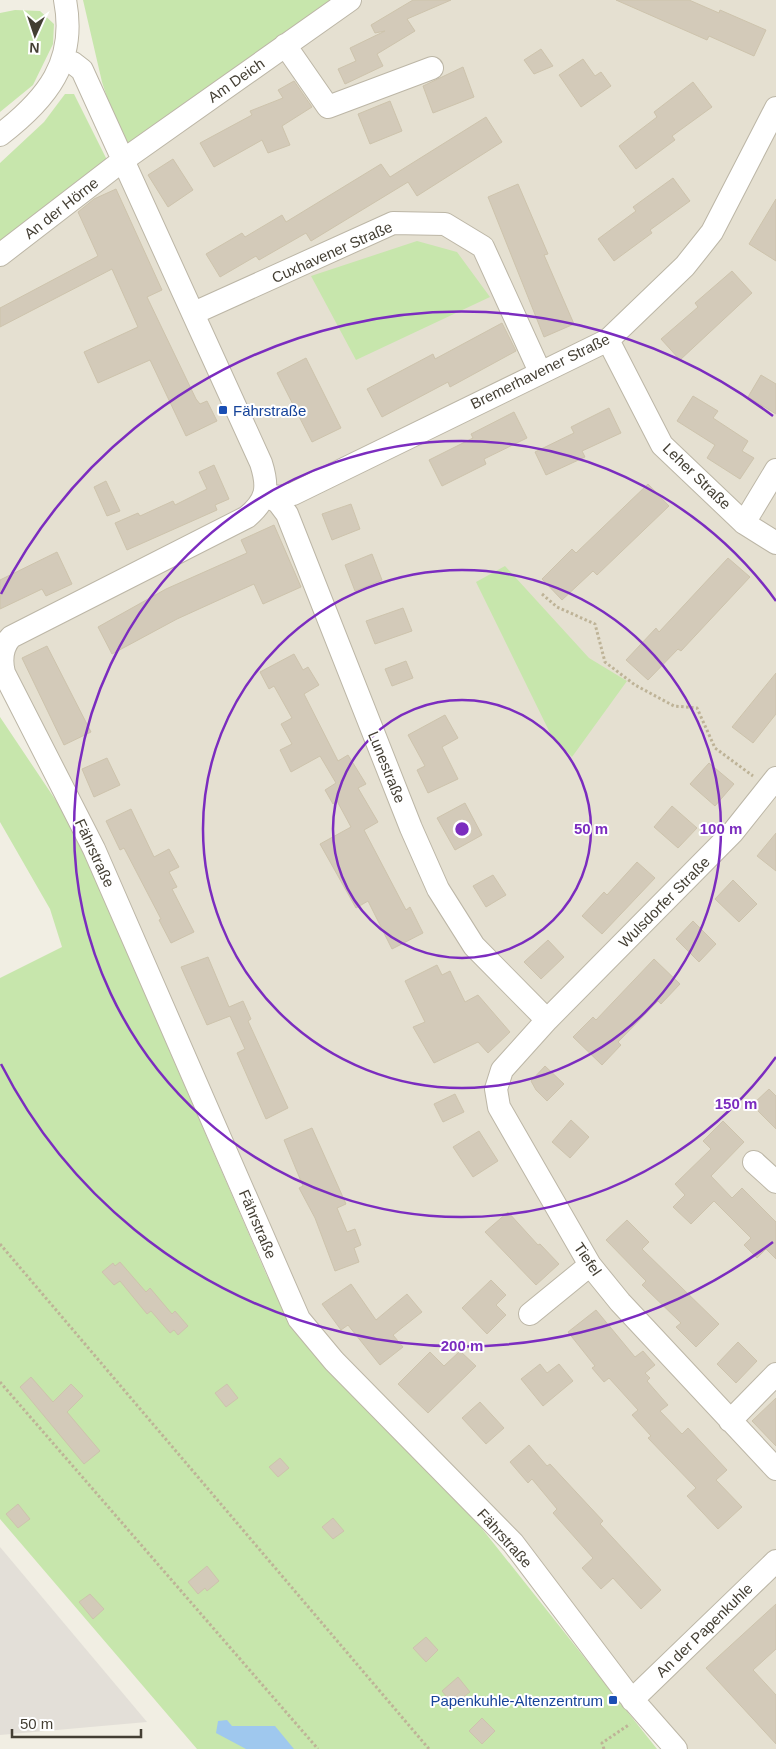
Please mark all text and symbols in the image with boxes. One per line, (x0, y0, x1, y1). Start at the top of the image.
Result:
north arrow (10, 10, 60, 60)
text: N (29, 40, 40, 56)
street label: Am Deich (204, 54, 268, 106)
street label: An der Hörne (21, 174, 101, 242)
street label: Cuxhavener Straße (269, 218, 395, 286)
street label: Bremerhavener Straße (468, 330, 612, 412)
place label: Fährstraße (233, 402, 306, 419)
marker: Fährstraße (217, 404, 229, 416)
street label: Leher Straße (660, 439, 734, 513)
street label: Lunestraße (365, 729, 409, 805)
street label: Fährstraße (72, 816, 118, 890)
centre of rings (453, 820, 471, 838)
text: 50 m (574, 820, 608, 837)
text: 100 m (700, 820, 742, 837)
street label: Wulsdorfer Straße (615, 853, 713, 951)
text: 150 m (715, 1095, 757, 1112)
street label: Fährstraße (236, 1187, 280, 1261)
street label: Tiefel (571, 1239, 605, 1279)
text: 200 m (441, 1337, 483, 1354)
street label: Fährstraße (474, 1505, 536, 1571)
street label: An der Papenkuhle (652, 1580, 756, 1680)
place label: Papenkuhle-Altenzentrum (430, 1692, 603, 1709)
marker: Papenkuhle-Altenzentrum (607, 1694, 619, 1706)
scale bar (12, 1706, 141, 1738)
text: 50 m (20, 1715, 53, 1732)

